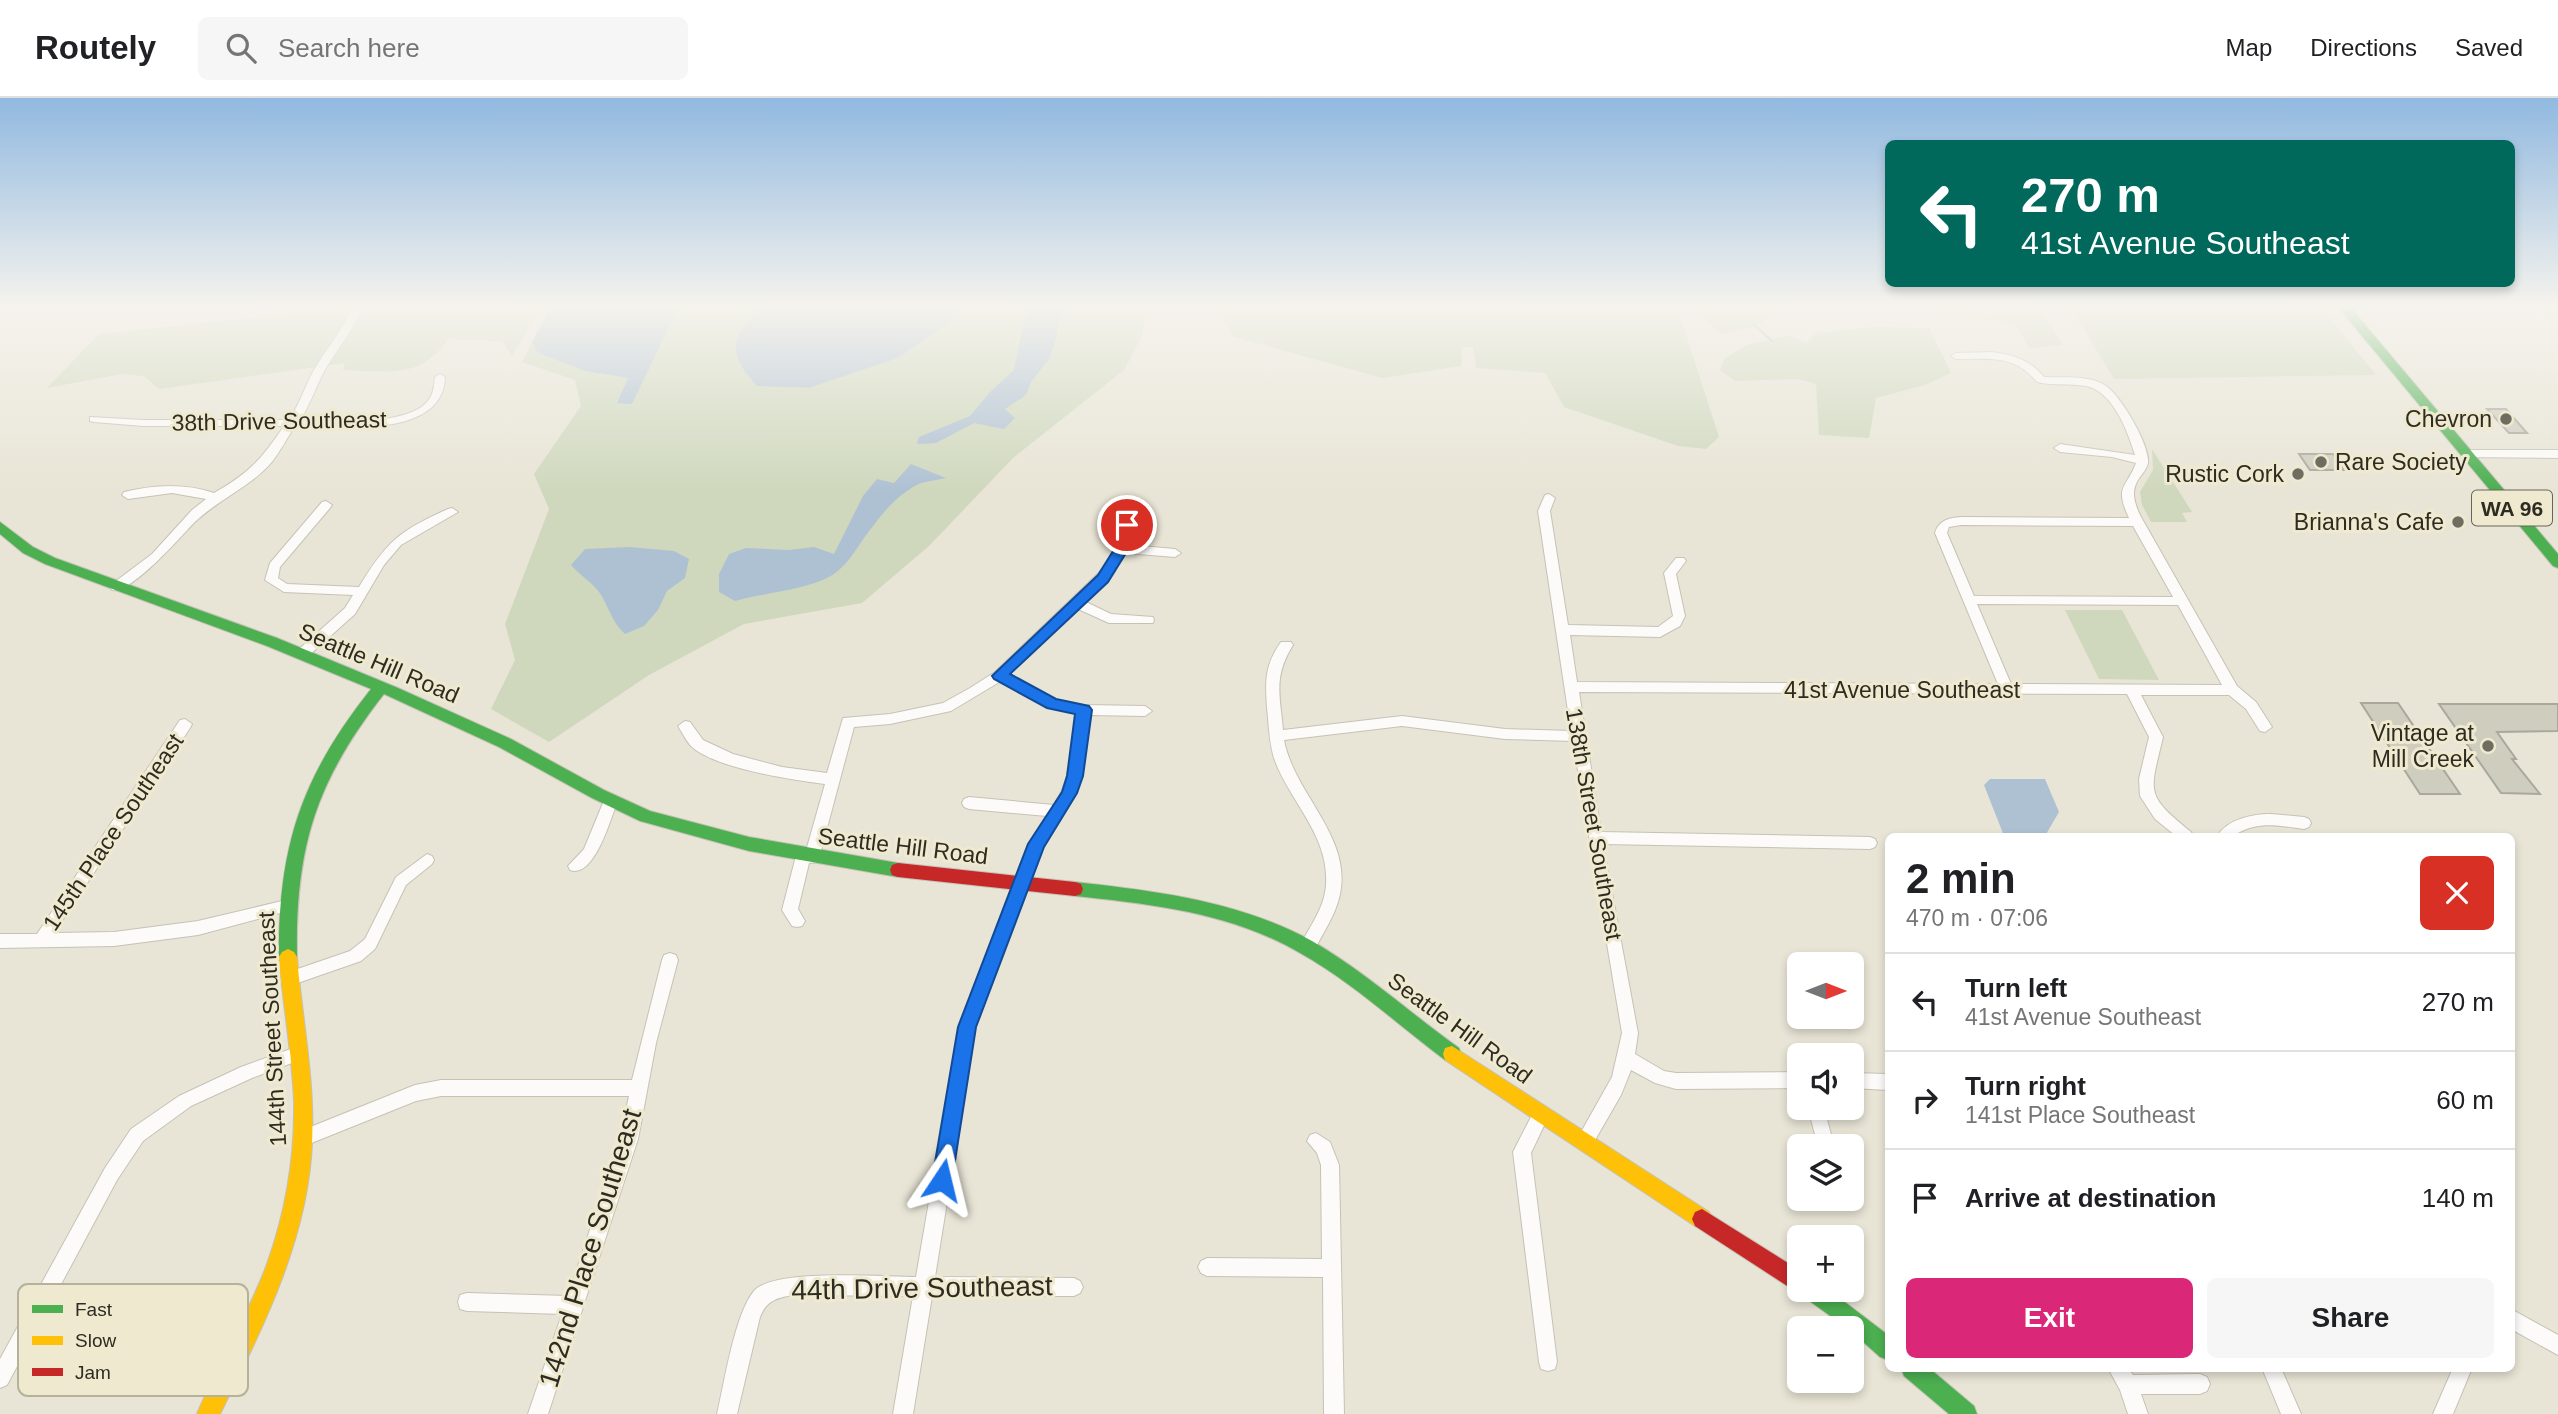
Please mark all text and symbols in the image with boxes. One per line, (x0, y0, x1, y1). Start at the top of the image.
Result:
search box (198, 17, 688, 80)
text: Routely (35, 29, 156, 66)
icon: search (222, 29, 260, 67)
text: Search here (278, 33, 420, 63)
text: Map (2226, 34, 2272, 61)
text: Directions (2310, 34, 2417, 61)
text: Saved (2455, 34, 2523, 61)
icon: left (1906, 168, 1997, 259)
text: 270 m (2021, 168, 2160, 222)
text: 41st Avenue Southeast (2021, 225, 2350, 261)
street label: 38th Drive Southeast (171, 406, 387, 436)
place label: Chevron (2405, 406, 2492, 432)
marker: Chevron (2498, 411, 2514, 427)
place label: Rare Society (2335, 449, 2467, 475)
marker: Rare Society (2313, 454, 2329, 470)
place label: Rustic Cork (2165, 461, 2284, 487)
marker: Rustic Cork (2290, 466, 2306, 482)
road number: WA 96 (2472, 490, 2552, 526)
pin (1097, 495, 1157, 555)
icon: arrive (1108, 506, 1146, 544)
place label: Brianna's Cafe (2294, 509, 2444, 535)
marker: Brianna's Cafe (2450, 514, 2466, 530)
street label: Seattle Hill Road (295, 618, 463, 708)
street label: 41st Avenue Southeast (1784, 677, 2021, 703)
street label: 138th Street Southeast (1561, 706, 1627, 943)
place label: Vintage at Mill Creek (2371, 720, 2475, 772)
street label: 145th Place Southeast (38, 728, 189, 935)
marker: Vintage at Mill Creek (2480, 738, 2496, 754)
street label: Seattle Hill Road (816, 823, 990, 869)
text: 2 min (1906, 855, 2016, 902)
button: close (2420, 856, 2494, 930)
text: 470 m · 07:06 (1906, 905, 2048, 931)
street label: 144th Street Southeast (253, 910, 291, 1147)
north arrow (1787, 952, 1864, 1029)
map controls (1787, 952, 1864, 1393)
street label: Seattle Hill Road (1383, 967, 1537, 1089)
text: Turn left (1965, 973, 2067, 1003)
icon: left (1906, 983, 1944, 1021)
text: 270 m (2422, 987, 2494, 1017)
text: 41st Avenue Southeast (1965, 1004, 2201, 1030)
button: sound (1787, 1043, 1864, 1120)
text: Turn right (1965, 1071, 2086, 1101)
icon: right (1906, 1081, 1944, 1119)
text: 60 m (2436, 1085, 2494, 1115)
text: 141st Place Southeast (1965, 1102, 2195, 1128)
street label: 142nd Place Southeast (533, 1105, 647, 1391)
button: layers (1787, 1134, 1864, 1211)
position arrow (905, 1143, 979, 1217)
icon: arrive (1906, 1179, 1944, 1217)
text: Arrive at destination (1965, 1183, 2216, 1213)
text: 140 m (2422, 1183, 2494, 1213)
button: + (1787, 1225, 1864, 1302)
street label: 44th Drive Southeast (791, 1270, 1053, 1306)
button: Exit (1906, 1278, 2193, 1358)
button: Share (2207, 1278, 2494, 1358)
legend (18, 1284, 248, 1396)
text: Fast (75, 1299, 113, 1320)
button: − (1787, 1316, 1864, 1393)
text: Slow (75, 1330, 116, 1351)
text: Jam (75, 1362, 111, 1383)

